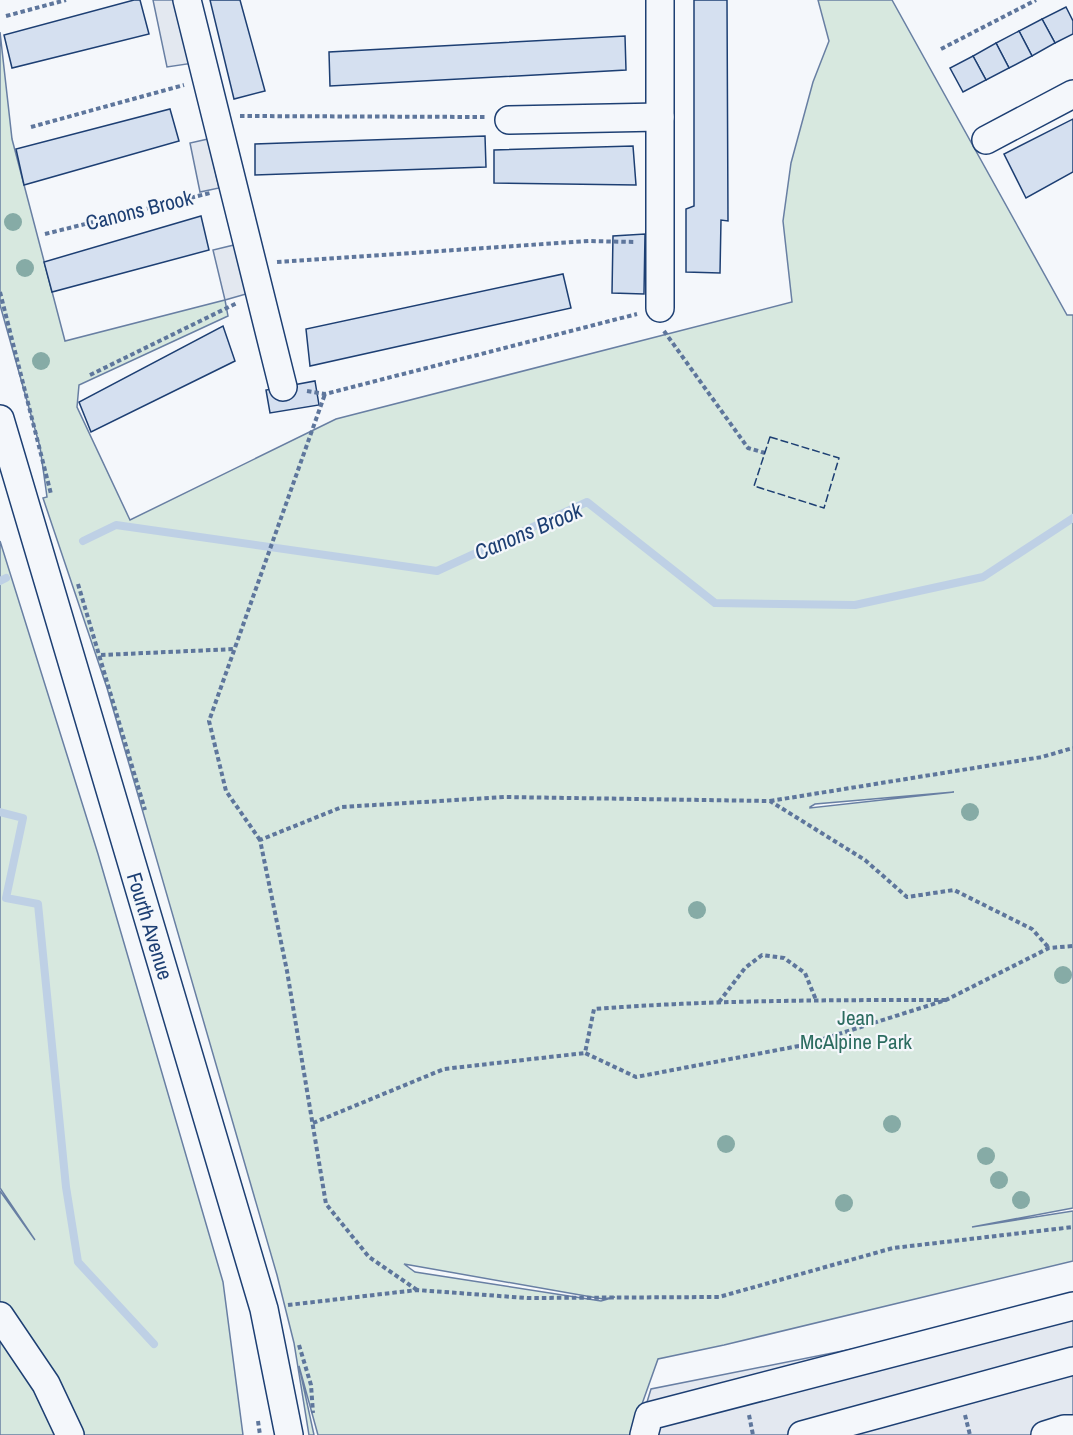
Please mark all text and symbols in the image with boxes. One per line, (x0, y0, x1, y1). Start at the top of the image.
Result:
street label: Canons Brook (83, 183, 196, 237)
water label: Canons Brook (470, 494, 587, 567)
street label: Fourth Avenue (120, 869, 180, 983)
park label: Jean McAlpine Park (800, 1003, 912, 1056)

